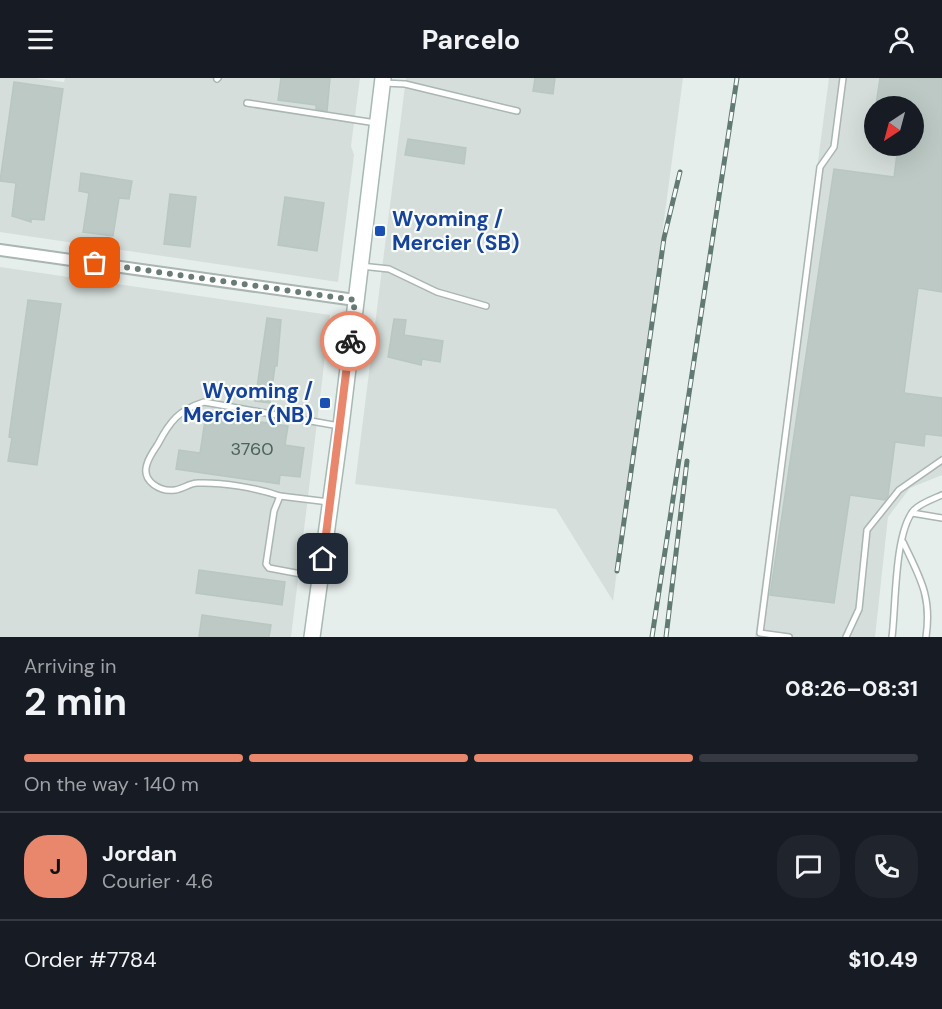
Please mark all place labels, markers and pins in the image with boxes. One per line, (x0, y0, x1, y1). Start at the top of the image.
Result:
place label: Wyoming / Mercier (SB) (392, 205, 519, 257)
marker: Wyoming / Mercier (SB) (373, 224, 387, 238)
pin (69, 237, 120, 288)
place label: Wyoming / Mercier (NB) (183, 377, 313, 429)
marker: Wyoming / Mercier (NB) (318, 396, 332, 410)
pin (297, 533, 348, 584)

